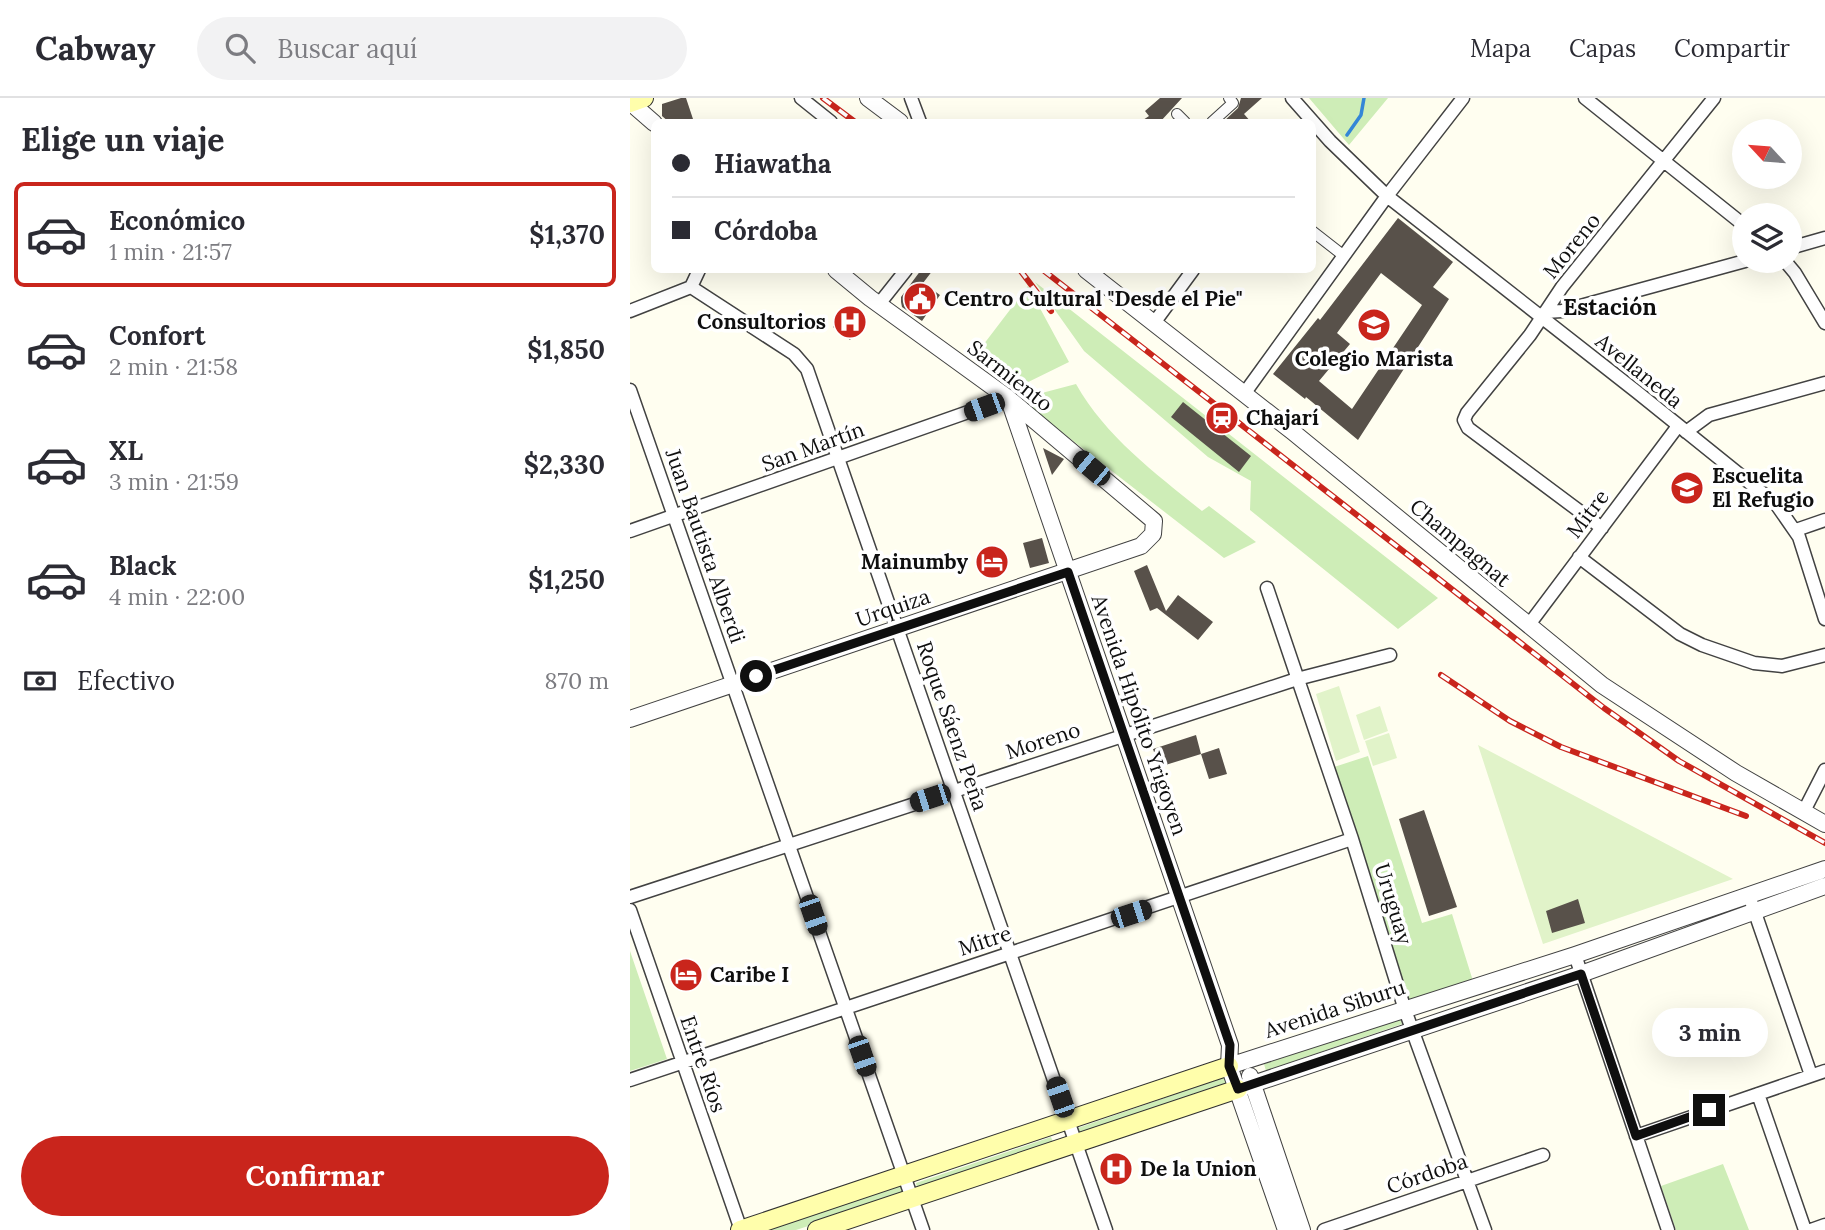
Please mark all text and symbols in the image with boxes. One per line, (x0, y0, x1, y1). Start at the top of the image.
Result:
search box (197, 17, 687, 80)
text: Cabway (35, 27, 155, 69)
icon: search (221, 29, 259, 67)
text: Buscar aquí (277, 32, 417, 65)
text: Mapa (1470, 33, 1531, 64)
text: Capas (1569, 33, 1636, 64)
text: Compartir (1674, 33, 1790, 64)
text: Elige un viaje (21, 119, 225, 160)
north arrow (1732, 119, 1802, 189)
map controls (1732, 119, 1802, 273)
text: Hiawatha (714, 147, 832, 180)
icon: car (25, 203, 88, 266)
button: layers (1732, 203, 1802, 273)
text: Económico (109, 204, 245, 237)
street label: Moreno (1537, 207, 1606, 284)
text: Córdoba (714, 214, 818, 247)
text: $1,370 (529, 218, 605, 251)
text: 1 min · 21:57 (109, 237, 232, 266)
public building icon: Centro Cultural "Desde el Pie" (901, 280, 939, 318)
place label: Centro Cultural "Desde el Pie" (944, 285, 1243, 312)
district label: Estación (1563, 292, 1657, 321)
hospital icon: Consultorios (831, 303, 869, 341)
school or university icon: Colegio Marista (1355, 306, 1393, 344)
place label: Consultorios (697, 308, 826, 335)
icon: car (25, 318, 88, 381)
text: Confort (109, 319, 206, 352)
street label: Avellaneda (1590, 327, 1688, 414)
text: $1,850 (527, 333, 605, 366)
street label: Sarmiento (962, 334, 1058, 417)
place label: Colegio Marista (1295, 345, 1453, 372)
text: 2 min · 21:58 (109, 352, 238, 381)
car (961, 390, 1008, 424)
station icon: Chajarí (1203, 399, 1241, 437)
place label: Chajarí (1246, 404, 1319, 431)
street label: San Martín (758, 415, 868, 478)
icon: car (25, 433, 88, 496)
text: XL (109, 434, 143, 467)
street label: Juan Bautista Alberdi (659, 444, 751, 647)
car (1069, 446, 1114, 490)
text: $2,330 (524, 448, 605, 481)
place label: Escuelita El Refugio (1712, 462, 1814, 513)
text: 3 min · 21:59 (109, 467, 239, 496)
school or university icon: Escuelita El Refugio (1668, 469, 1706, 507)
street label: Mitre (1561, 484, 1615, 543)
street label: Champagnat (1404, 493, 1517, 593)
hotel icon: Mainumby (973, 543, 1011, 581)
icon: car (25, 548, 88, 611)
place label: Mainumby (861, 548, 968, 575)
text: Black (109, 549, 177, 582)
text: $1,250 (528, 563, 605, 596)
text: 4 min · 22:00 (109, 582, 245, 611)
street label: Urquiza (852, 582, 934, 633)
street label: Avenida Hipólito Yrigoyen (1085, 590, 1193, 839)
street label: Roque Sáenz Peña (911, 638, 994, 814)
route start (740, 660, 772, 692)
icon: cash (21, 662, 59, 700)
text: Efectivo (77, 664, 175, 697)
text: 870 m (545, 666, 609, 695)
street label: Moreno (1002, 716, 1084, 765)
car (907, 782, 954, 814)
street label: Uruguay (1368, 860, 1419, 948)
car (797, 892, 830, 938)
car (1108, 898, 1155, 930)
street label: Mitre (955, 919, 1015, 962)
hotel icon: Caribe I (667, 956, 705, 994)
place label: Caribe I (710, 961, 789, 988)
street label: Avenida Siburu (1260, 973, 1409, 1044)
callout: 3 min (1651, 1009, 1767, 1058)
street label: Entre Ríos (674, 1012, 733, 1116)
text: 3 min (1679, 1018, 1741, 1047)
car (846, 1033, 879, 1079)
car (1044, 1074, 1077, 1120)
route end (1693, 1094, 1725, 1126)
button: Confirmar (21, 1136, 609, 1216)
street label: Córdoba (1383, 1147, 1471, 1200)
hospital icon: De la Union (1097, 1150, 1135, 1188)
place label: De la Union (1140, 1155, 1257, 1182)

